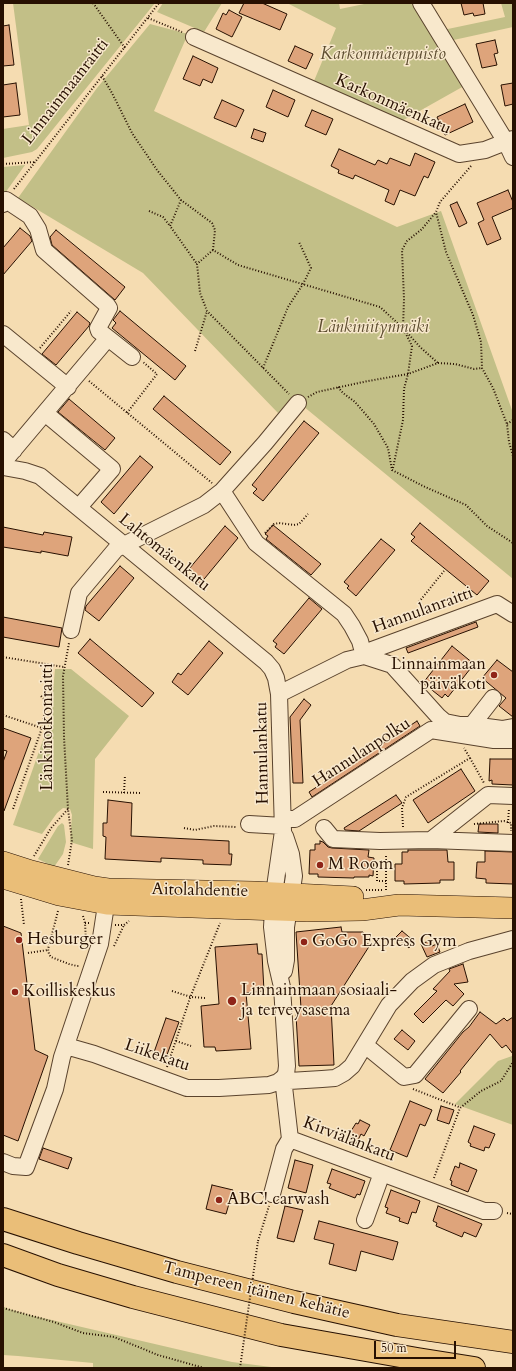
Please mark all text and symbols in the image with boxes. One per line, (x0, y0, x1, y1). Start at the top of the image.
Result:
street label: Linnainmaanraitti (18, 35, 114, 149)
park label: Karkonmäenpuisto (320, 45, 446, 65)
street label: Karkonmäenkatu (332, 70, 454, 140)
park label: Länkiniitynmäki (317, 318, 429, 338)
street label: Lahtomäenkatu (114, 510, 214, 596)
street label: Hannulanraitti (370, 583, 476, 639)
place label: Linnainmaan päiväkoti (391, 655, 486, 695)
street label: Länkinotkonraitti (38, 663, 58, 791)
marker: Linnainmaan päiväkoti (489, 670, 499, 680)
street label: Hannulankatu (252, 701, 274, 805)
street label: Hannulanpolku (309, 714, 415, 792)
place label: M Room (328, 855, 393, 875)
marker: M Room (315, 860, 325, 870)
street label: Aitolahdentie (151, 880, 249, 902)
place label: Hesburger (27, 930, 103, 950)
place label: GoGo Express Gym (312, 932, 457, 952)
marker: Hesburger (14, 935, 24, 945)
marker: GoGo Express Gym (299, 937, 309, 947)
place label: Linnainmaan sosiaali- ja terveysasema (241, 981, 397, 1021)
place label: Koilliskeskus (23, 982, 115, 1002)
marker: Koilliskeskus (10, 987, 20, 997)
marker: Linnainmaan sosiaali- ja terveysasema (226, 995, 238, 1007)
street label: Liikekatu (122, 1035, 192, 1077)
street label: Kirviälänkatu (300, 1113, 398, 1167)
place label: ABC! carwash (227, 1190, 330, 1210)
marker: ABC! carwash (214, 1195, 224, 1205)
street label: Tampereen itäinen kehätie (160, 1258, 352, 1324)
scale bar (376, 1333, 458, 1359)
text: 50 m (381, 1340, 407, 1356)

